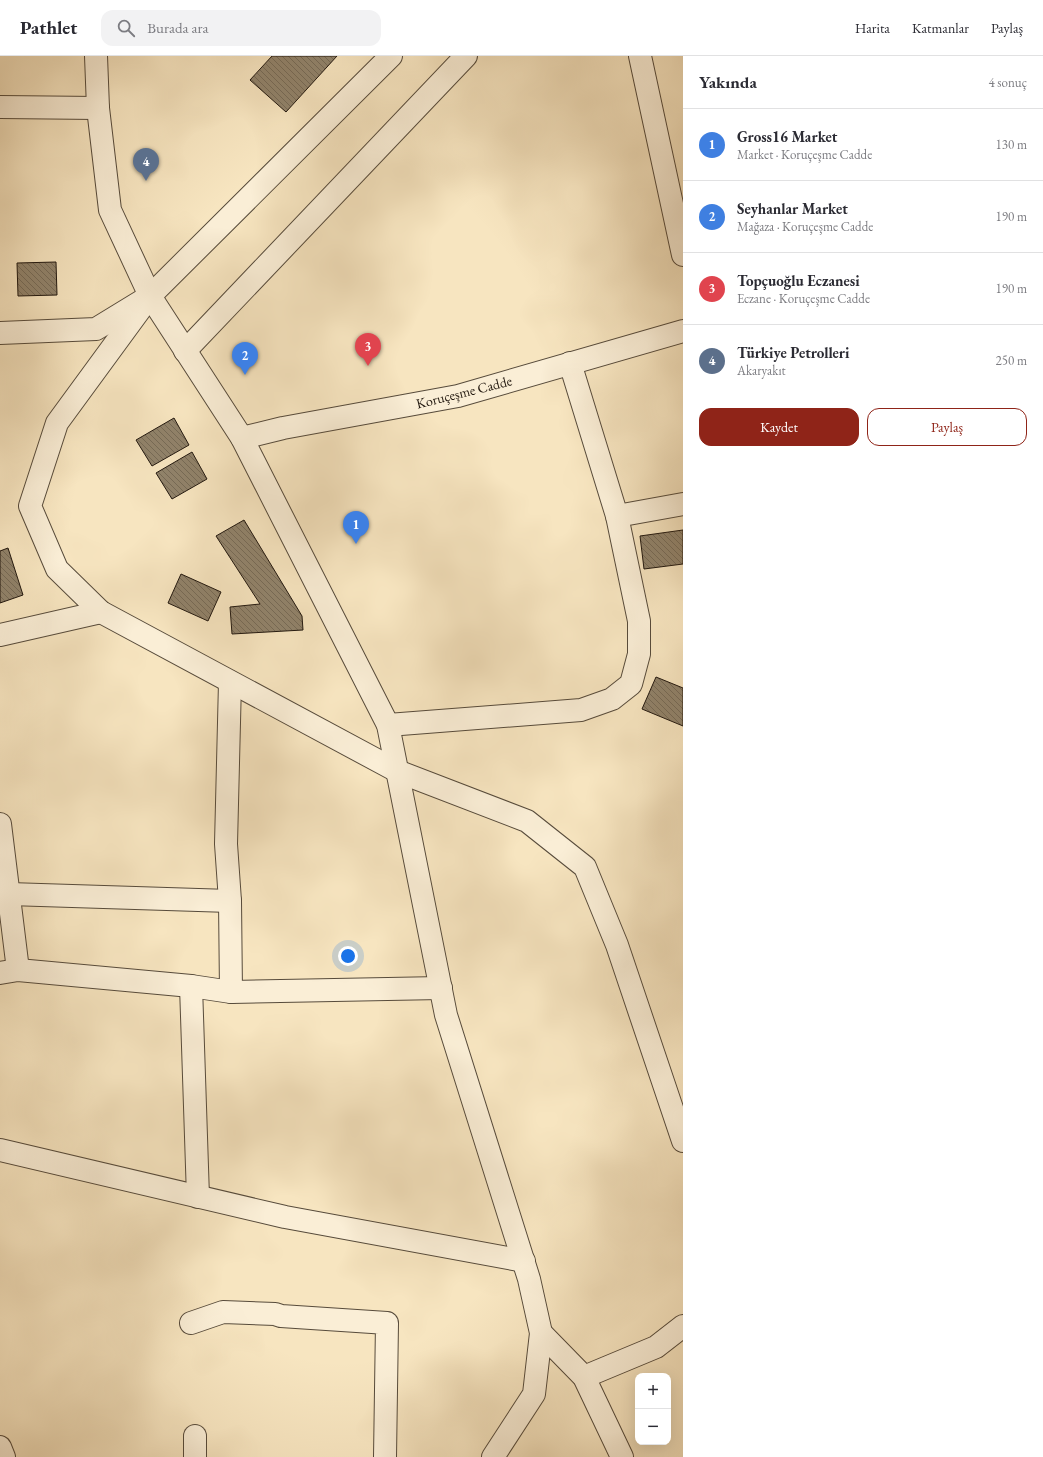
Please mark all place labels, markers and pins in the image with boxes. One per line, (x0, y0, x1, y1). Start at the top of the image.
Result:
pin: 4 (133, 148, 159, 181)
pin: 3 (355, 333, 381, 366)
pin: 2 (232, 342, 258, 375)
pin: 1 (343, 511, 369, 544)

